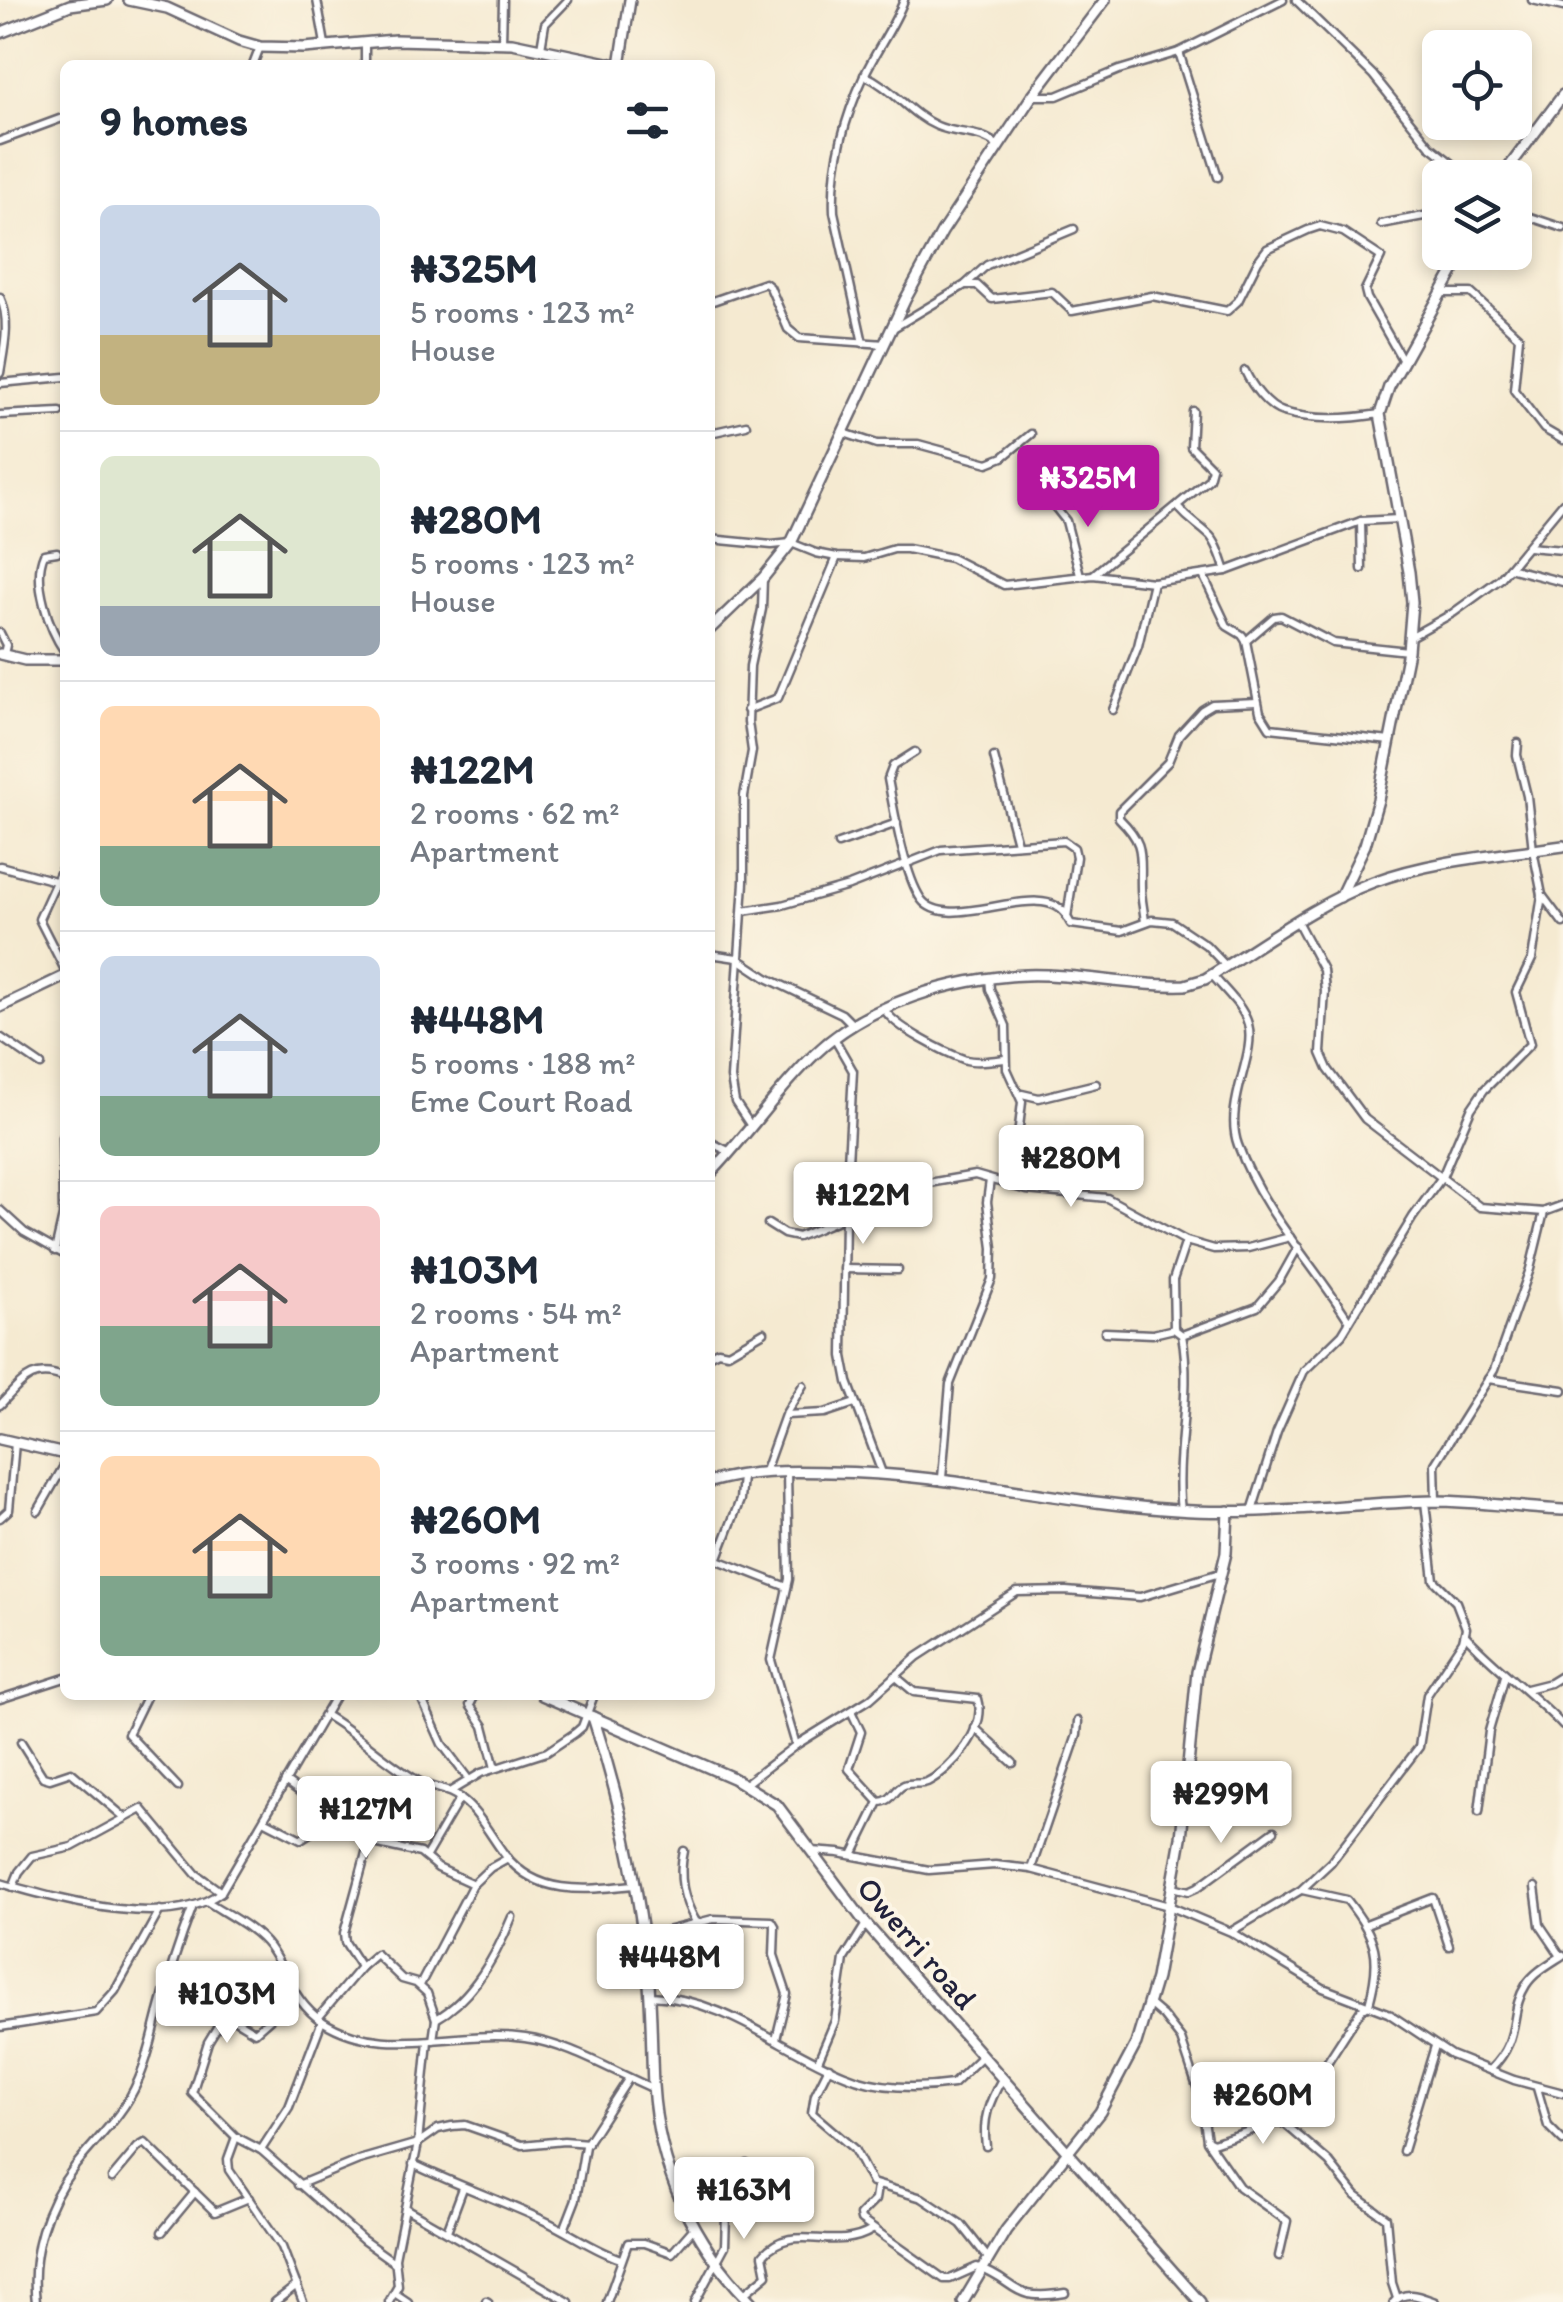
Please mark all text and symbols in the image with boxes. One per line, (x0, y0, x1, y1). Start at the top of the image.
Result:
map controls (1422, 30, 1532, 270)
button: locate (1422, 30, 1532, 140)
icon: filters (620, 93, 675, 148)
text: 9 homes (100, 95, 248, 146)
button: layers (1422, 160, 1532, 270)
text: ₦325M (410, 242, 538, 293)
icon: home (180, 245, 300, 365)
text: 5 rooms · 123 m² (410, 293, 635, 331)
text: House (410, 331, 496, 369)
pin: ₦325M (1018, 445, 1158, 530)
text: ₦325M (1039, 458, 1137, 496)
text: ₦280M (410, 493, 542, 544)
icon: home (180, 496, 300, 616)
text: 5 rooms · 123 m² (410, 544, 635, 582)
text: House (410, 582, 496, 620)
text: ₦122M (410, 743, 535, 794)
icon: home (180, 746, 300, 866)
text: 2 rooms · 62 m² (410, 794, 619, 832)
text: Apartment (410, 832, 559, 870)
text: ₦448M (410, 993, 545, 1044)
icon: home (180, 996, 300, 1116)
text: 5 rooms · 188 m² (410, 1044, 636, 1082)
text: Eme Court Road (410, 1082, 633, 1120)
pin: ₦280M (1001, 1125, 1141, 1210)
text: ₦280M (1021, 1138, 1121, 1176)
pin: ₦122M (793, 1162, 933, 1247)
text: ₦122M (815, 1175, 911, 1213)
text: ₦103M (410, 1243, 539, 1294)
icon: home (180, 1246, 300, 1366)
text: 2 rooms · 54 m² (410, 1294, 622, 1332)
text: Apartment (410, 1332, 559, 1370)
text: ₦260M (410, 1493, 541, 1544)
icon: home (180, 1496, 300, 1616)
text: 3 rooms · 92 m² (410, 1544, 620, 1582)
text: Apartment (410, 1582, 559, 1620)
pin: ₦299M (1151, 1761, 1291, 1846)
text: ₦299M (1173, 1774, 1269, 1812)
pin: ₦127M (296, 1776, 436, 1861)
text: ₦127M (319, 1789, 413, 1827)
street label: Owerri road (849, 1869, 985, 2017)
pin: ₦448M (600, 1924, 740, 2009)
text: ₦448M (619, 1937, 721, 1975)
pin: ₦103M (157, 1961, 297, 2046)
text: ₦103M (178, 1974, 276, 2012)
pin: ₦260M (1193, 2062, 1333, 2147)
text: ₦260M (1213, 2075, 1313, 2113)
pin: ₦163M (674, 2157, 814, 2242)
text: ₦163M (696, 2170, 792, 2208)

